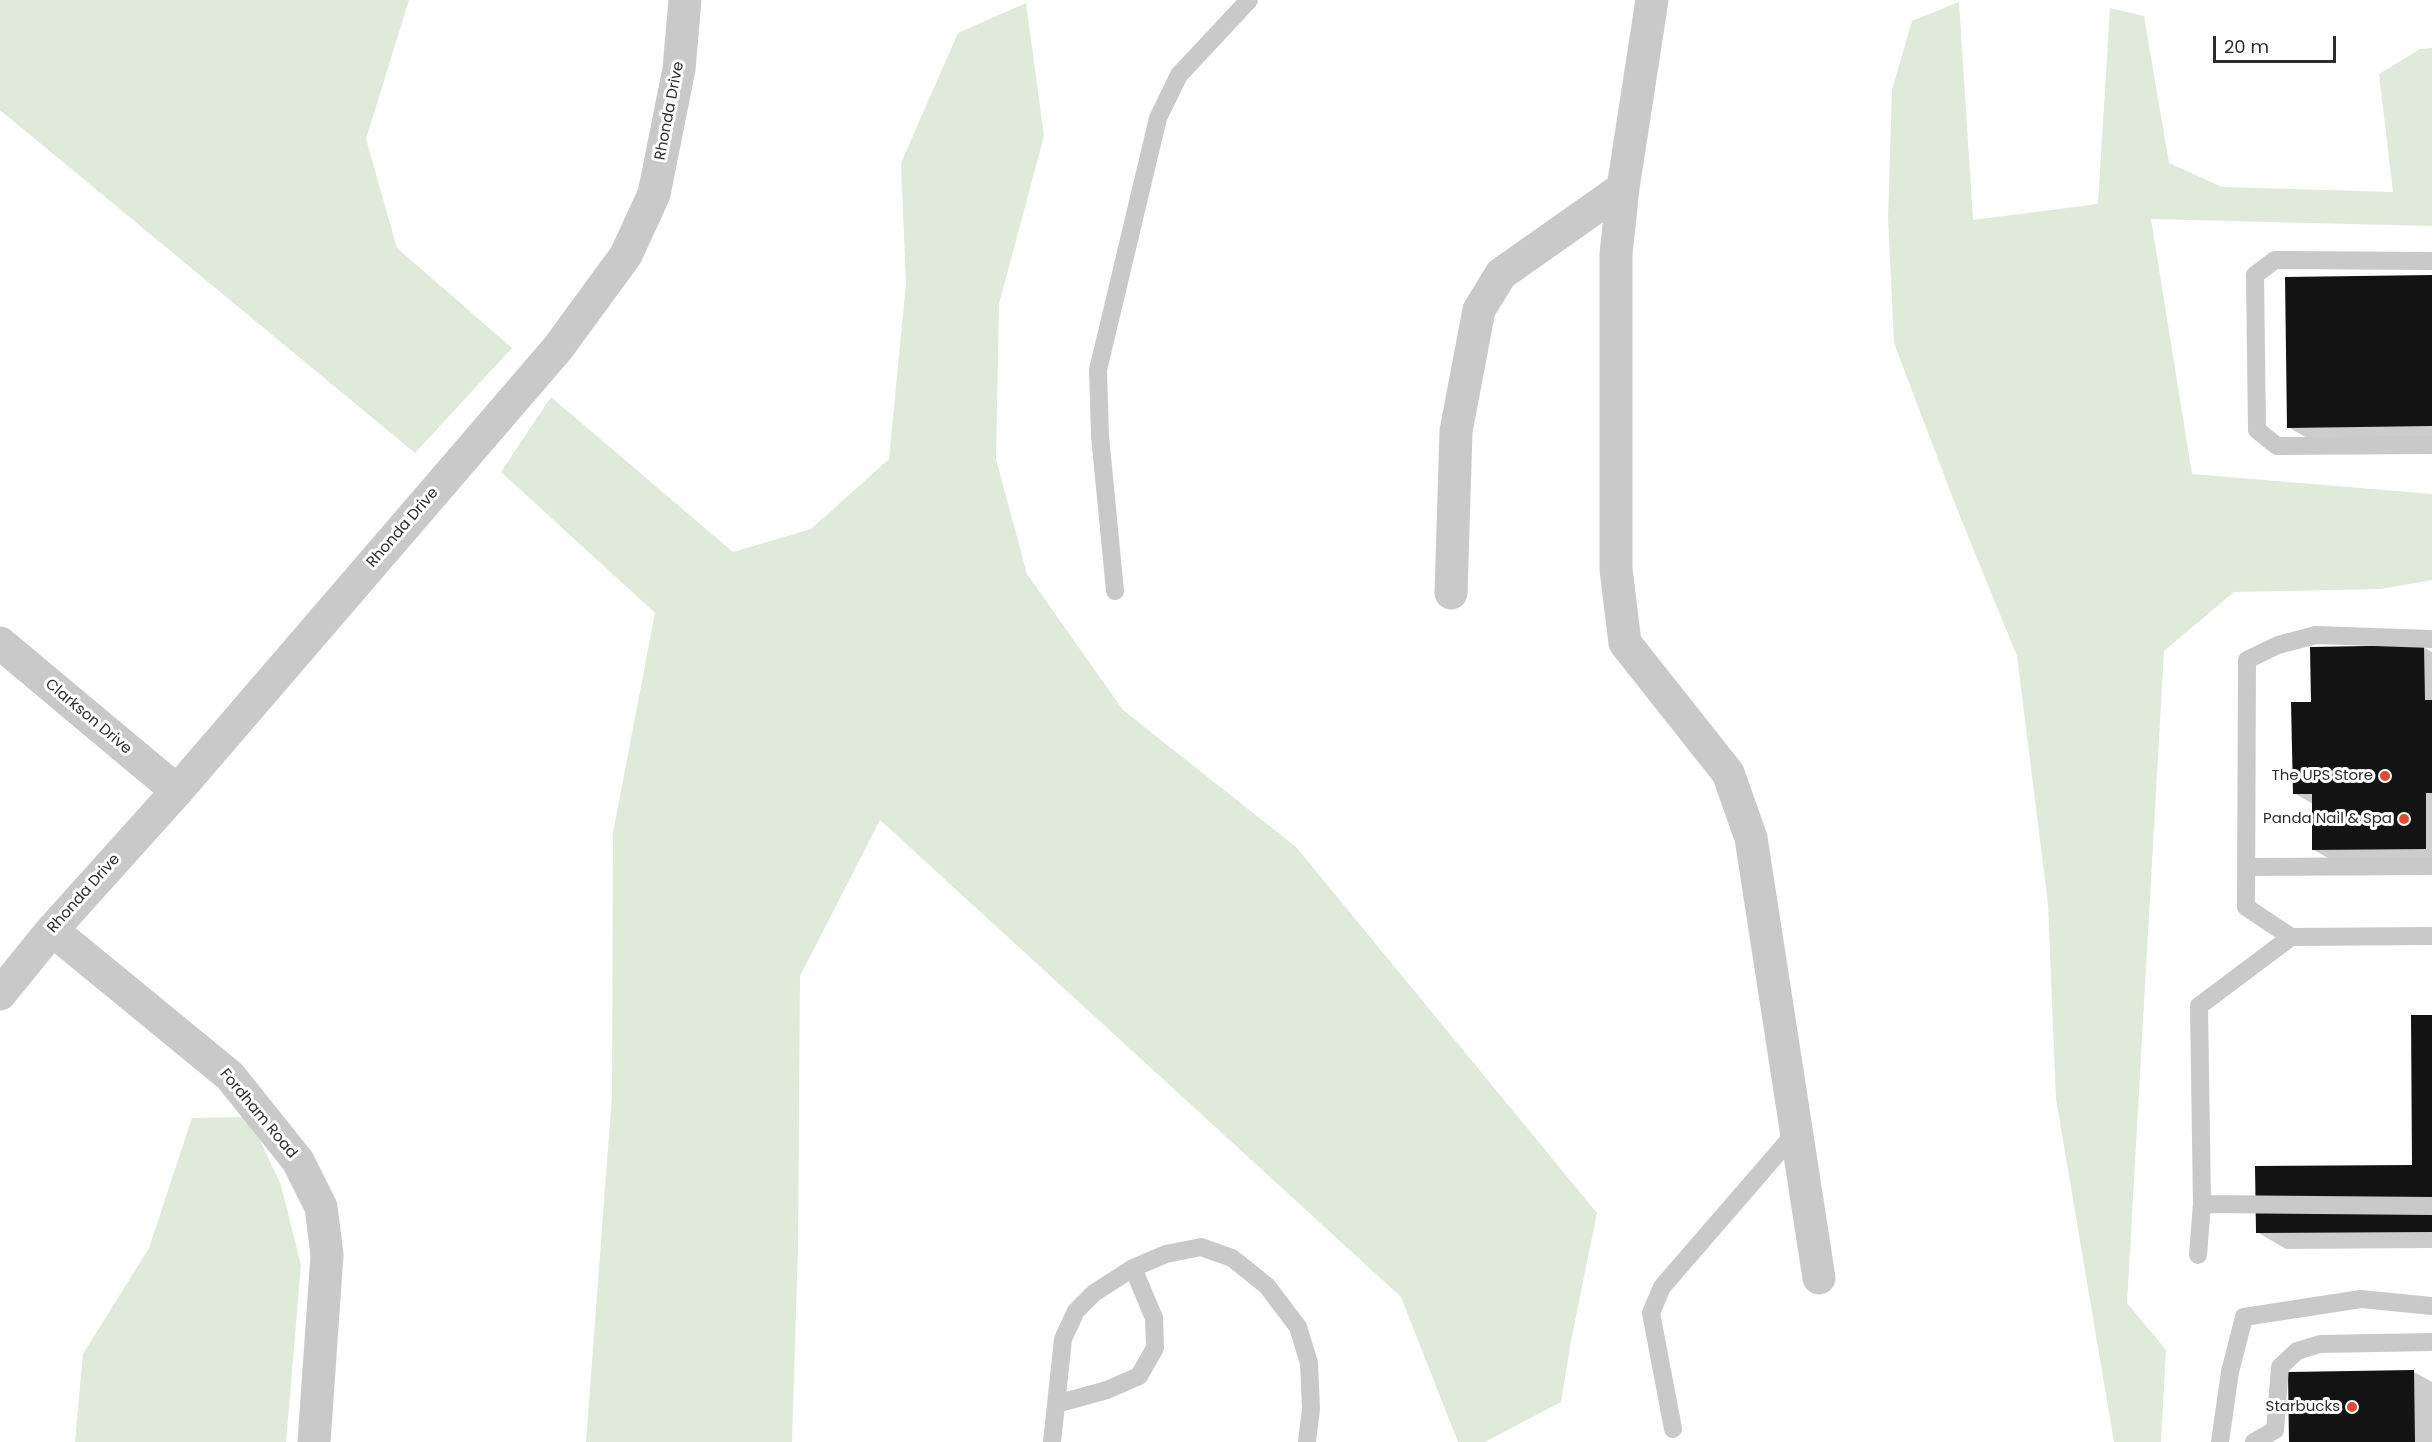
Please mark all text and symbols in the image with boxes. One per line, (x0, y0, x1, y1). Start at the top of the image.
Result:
scale bar (2216, 24, 2339, 62)
text: 20 m (2224, 34, 2269, 59)
street label: Rhonda Drive (652, 60, 688, 162)
street label: Rhonda Drive (363, 484, 443, 572)
street label: Clarkson Drive (41, 676, 135, 758)
place label: The UPS Store (2272, 767, 2373, 785)
marker: The UPS Store (2378, 769, 2392, 783)
place label: Panda Nail & Spa (2263, 810, 2392, 828)
marker: Panda Nail & Spa (2397, 812, 2411, 826)
street label: Rhonda Drive (44, 851, 124, 937)
street label: Fordham Road (215, 1066, 301, 1162)
place label: Starbucks (2266, 1398, 2340, 1416)
marker: Starbucks (2345, 1400, 2359, 1414)

